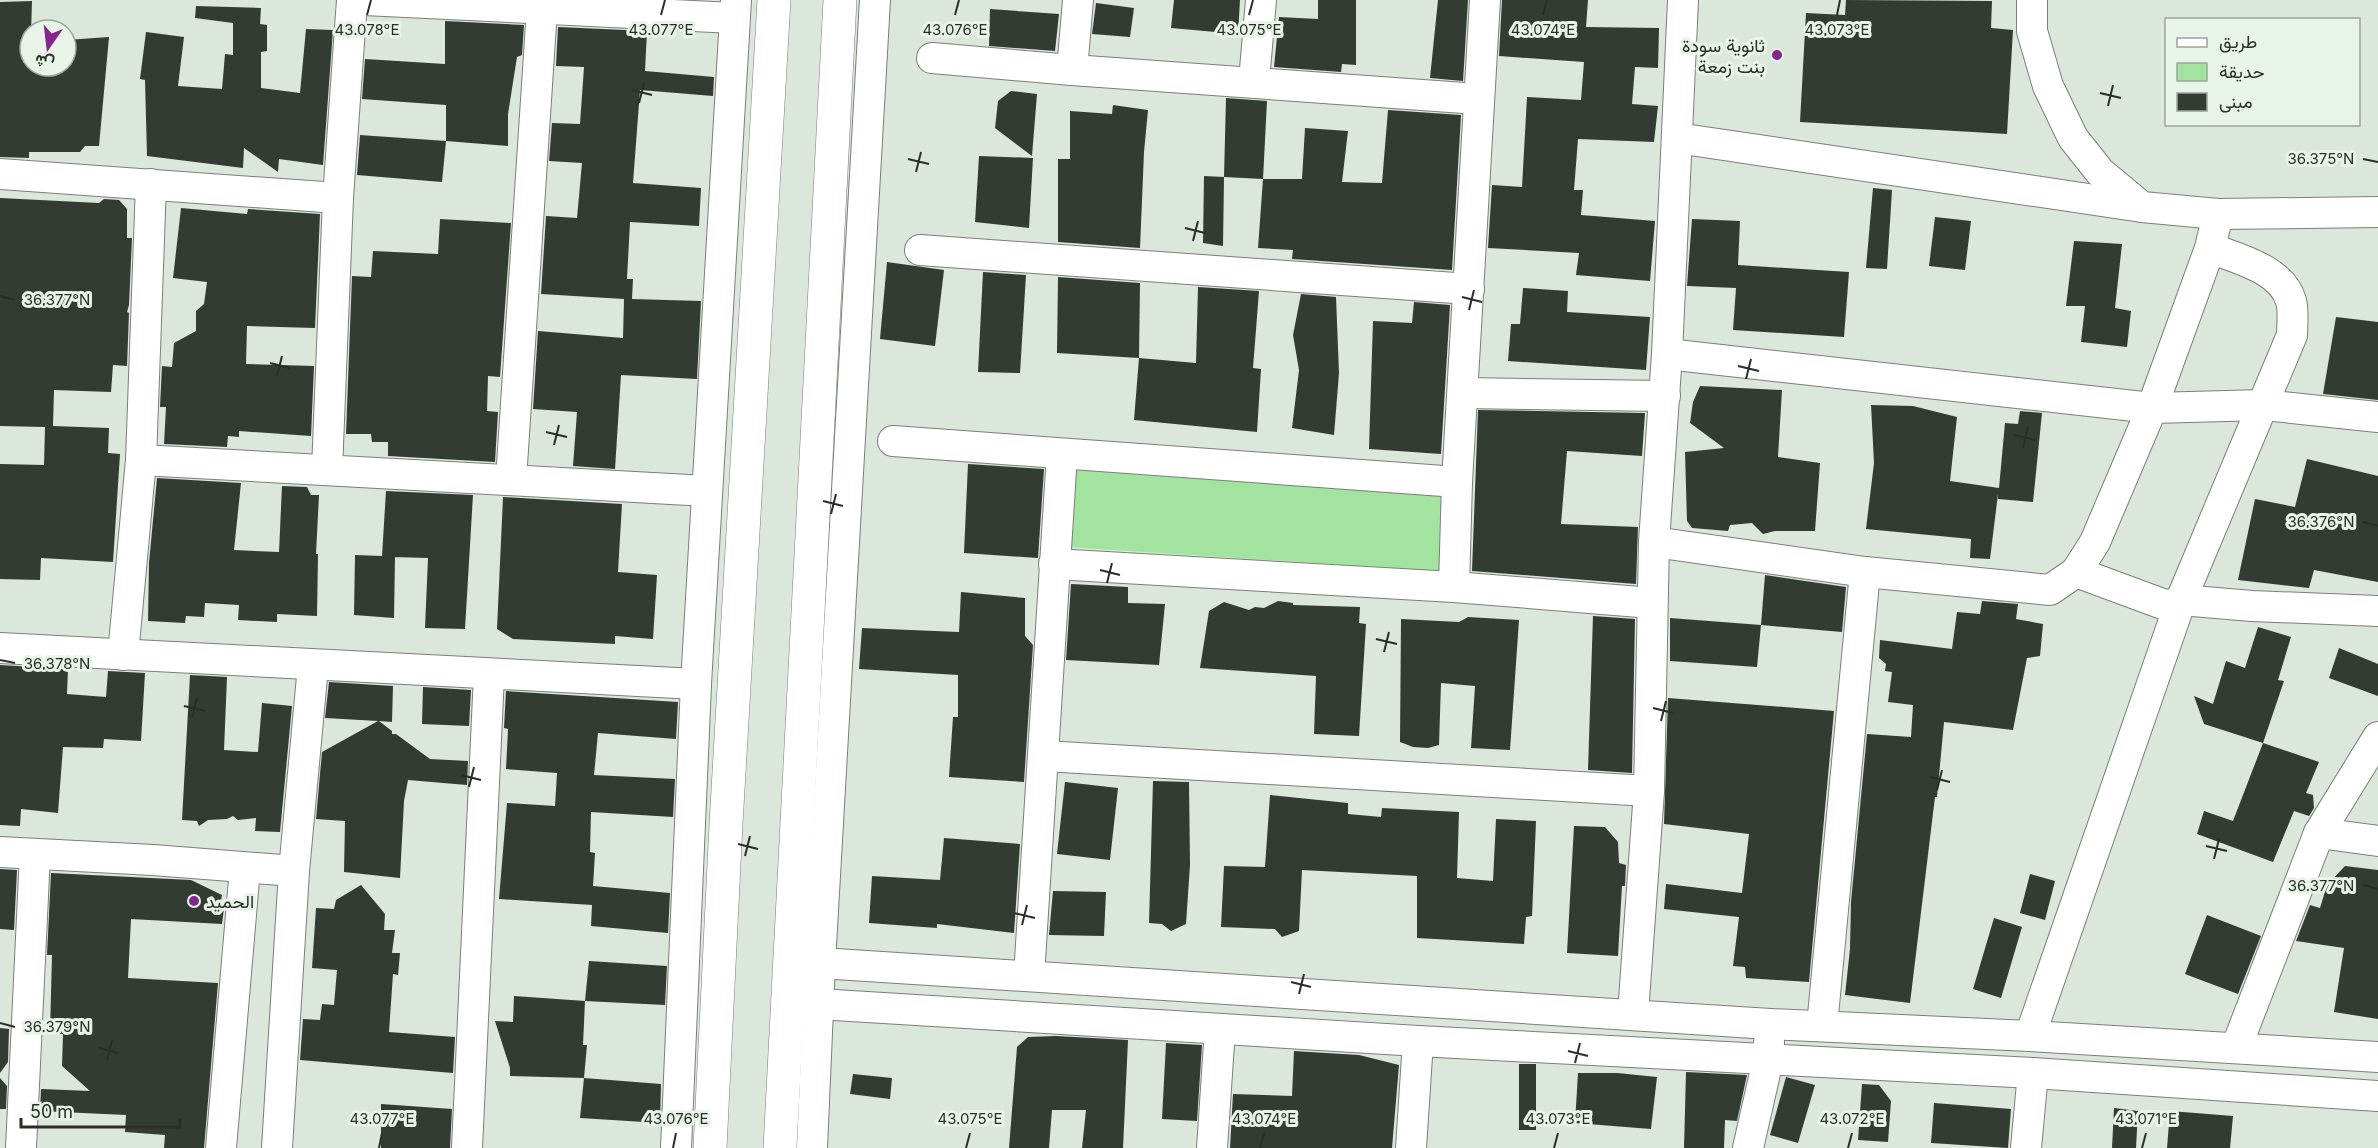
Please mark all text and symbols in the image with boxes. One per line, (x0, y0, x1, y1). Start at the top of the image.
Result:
north arrow (18, 18, 78, 78)
legend (2165, 18, 2360, 126)
text: 43.078°E (335, 20, 399, 39)
text: 43.077°E (629, 20, 693, 39)
text: 43.076°E (922, 20, 988, 39)
text: 43.075°E (1216, 20, 1282, 39)
text: 43.074°E (1511, 20, 1575, 39)
text: 43.073°E (1805, 20, 1869, 39)
text: طريق (2219, 31, 2257, 53)
place label: ثانوية سودة بنت زمعة (1682, 35, 1765, 78)
marker: ثانوية سودة بنت زمعة (1770, 48, 1784, 62)
text: ش (33, 51, 56, 75)
text: حديقة (2219, 61, 2265, 82)
text: مبنى (2219, 91, 2253, 113)
text: 36.375°N (2288, 149, 2354, 168)
text: 36.377°N (24, 290, 90, 309)
text: 36.376°N (2288, 512, 2354, 531)
text: 36.378°N (24, 654, 90, 673)
text: 36.377°N (2288, 876, 2354, 895)
place label: الحميد (206, 891, 254, 912)
marker: الحميد (187, 894, 201, 908)
text: 36.379°N (23, 1017, 91, 1036)
scale bar (21, 1091, 180, 1129)
text: 50 m (30, 1101, 73, 1122)
text: 43.077°E (350, 1109, 414, 1128)
text: 43.076°E (643, 1109, 709, 1128)
text: 43.075°E (937, 1109, 1003, 1128)
text: 43.074°E (1232, 1109, 1296, 1128)
text: 43.073°E (1526, 1109, 1590, 1128)
text: 43.072°E (1819, 1109, 1885, 1128)
text: 43.071°E (2115, 1109, 2177, 1128)

